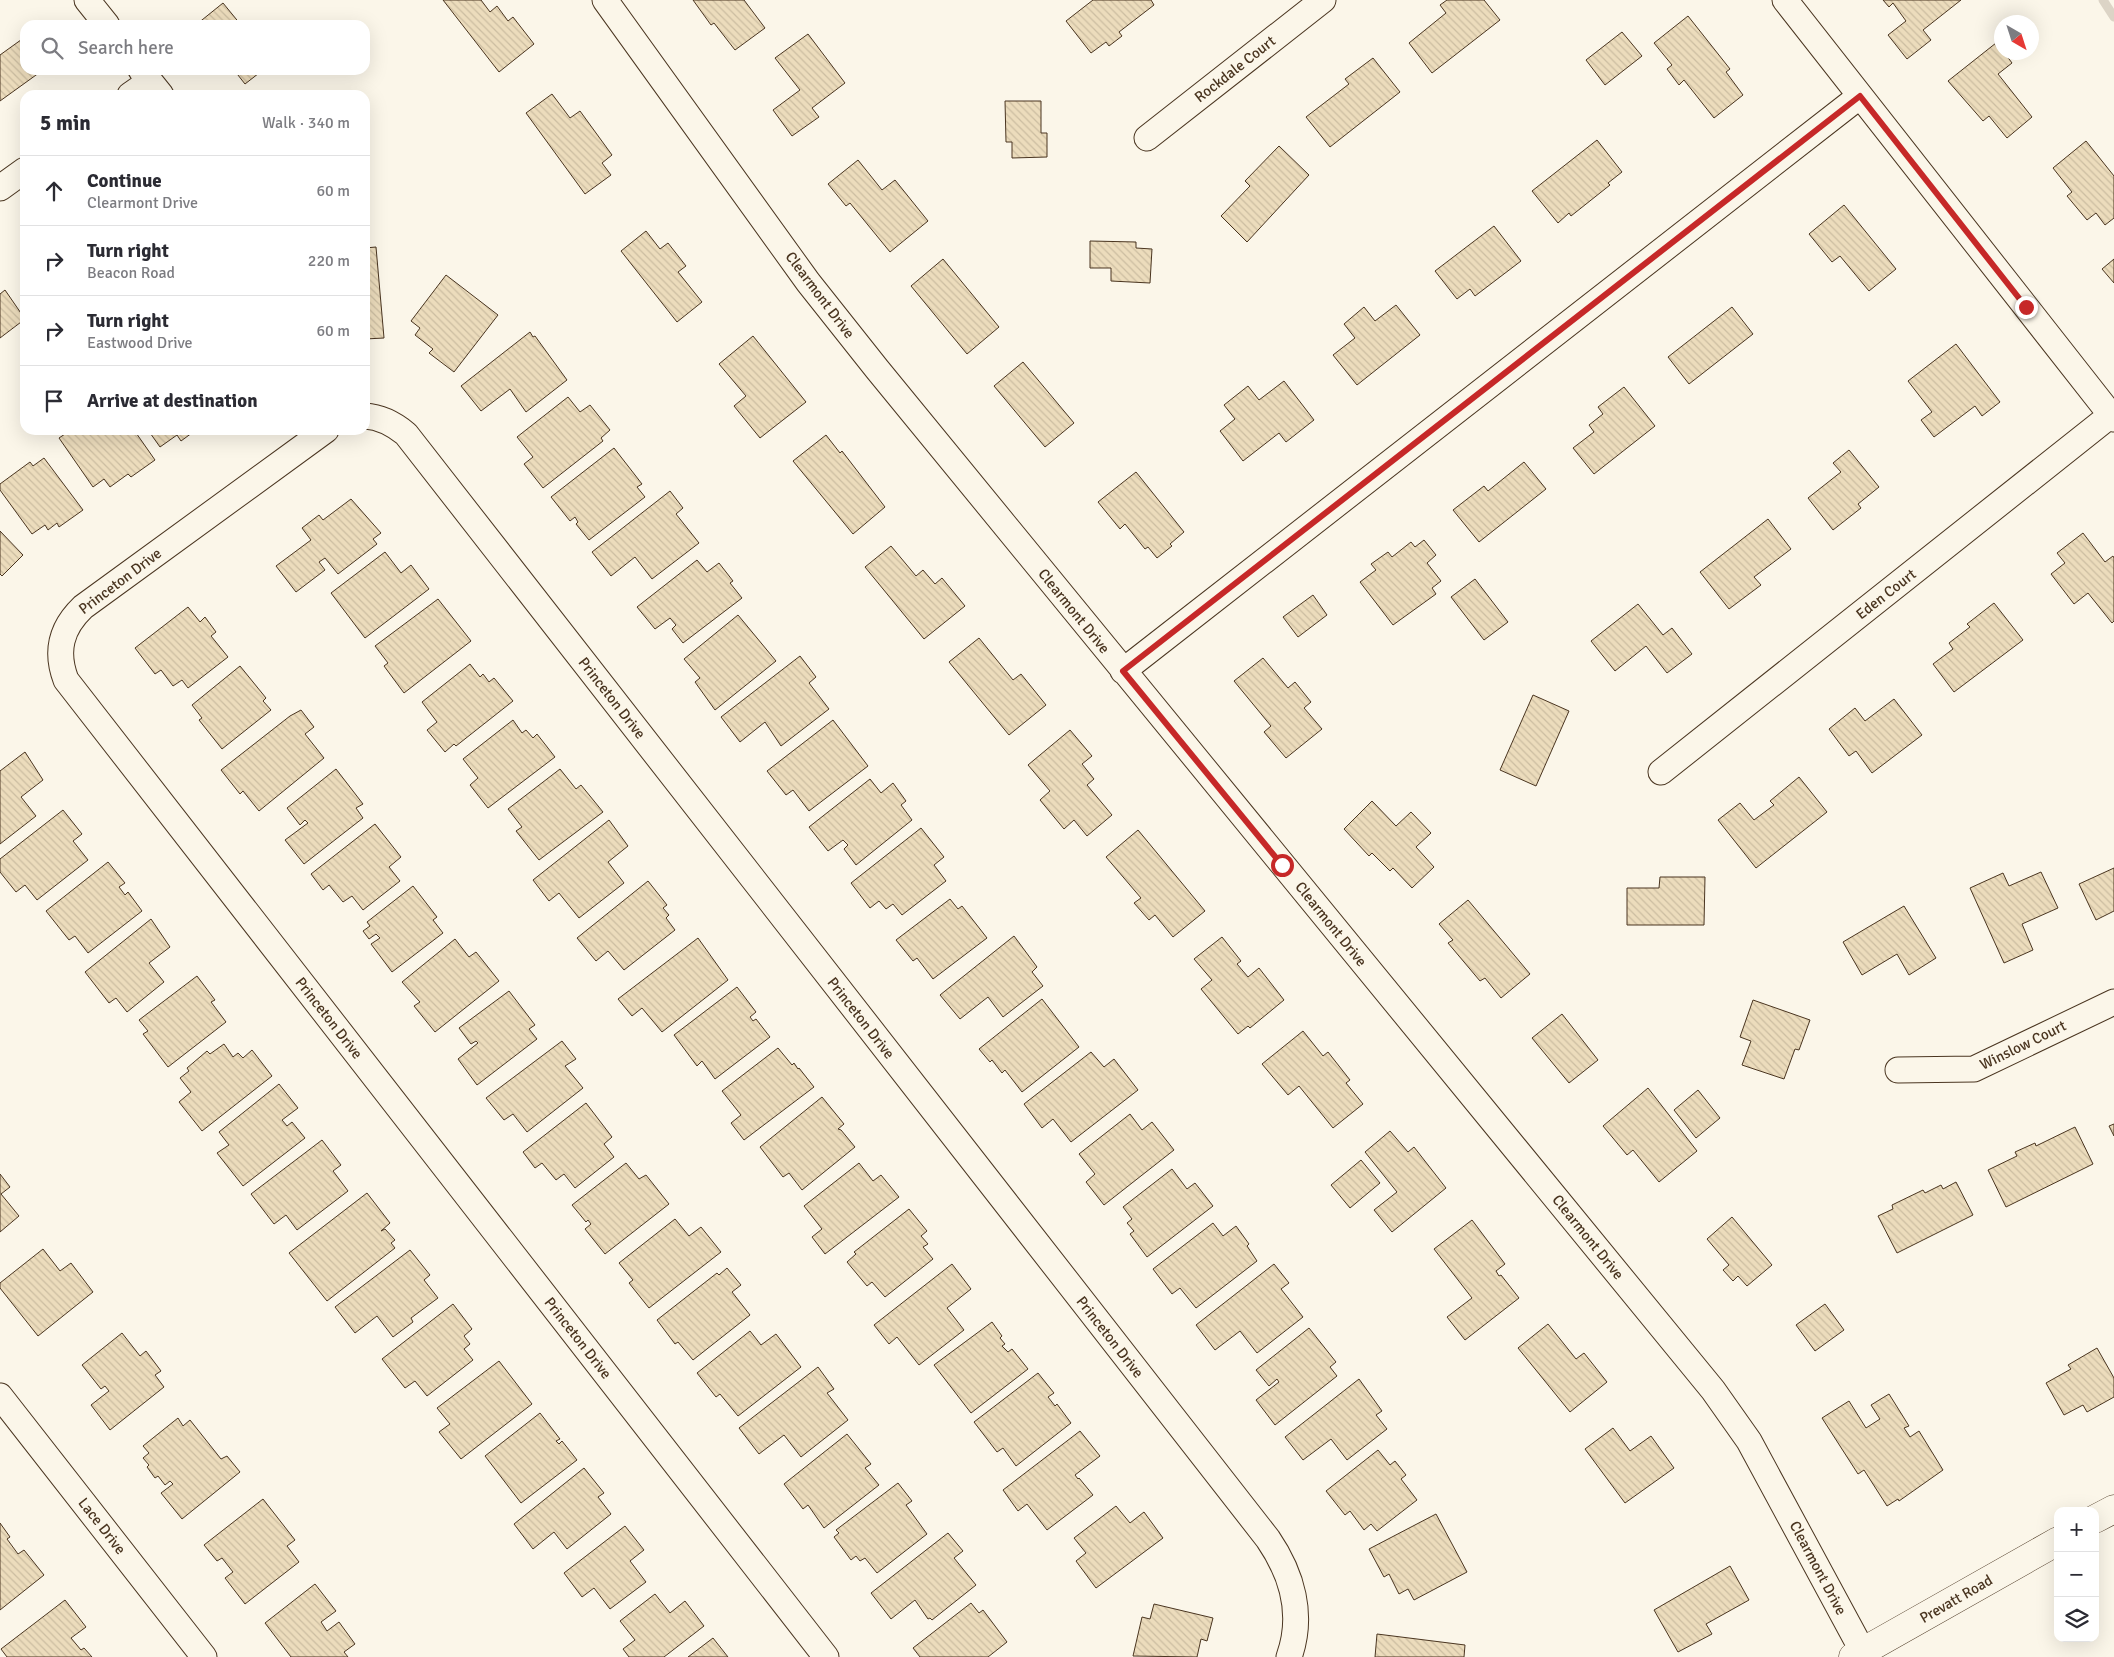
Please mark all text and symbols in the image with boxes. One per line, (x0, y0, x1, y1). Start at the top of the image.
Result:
north arrow (1994, 15, 2039, 60)
search box (20, 20, 370, 75)
street label: Rockdale Court (1191, 32, 1279, 106)
icon: search (38, 34, 66, 62)
text: Search here (78, 36, 174, 60)
text: 5 min (40, 110, 91, 136)
text: Walk · 340 m (262, 113, 350, 133)
text: Continue (87, 169, 162, 193)
icon: ahead (40, 177, 68, 205)
text: 60 m (316, 181, 350, 201)
text: Clearmont Drive (87, 193, 198, 213)
text: Turn right (87, 239, 169, 263)
icon: right (40, 247, 68, 275)
street label: Clearmont Drive (782, 248, 858, 342)
text: 220 m (308, 251, 350, 271)
text: Beacon Road (87, 263, 175, 283)
route end (2015, 296, 2038, 319)
text: Turn right (87, 309, 169, 333)
icon: right (40, 317, 68, 345)
text: 60 m (316, 321, 350, 341)
text: Eastwood Drive (87, 333, 193, 353)
icon: arrive (40, 387, 68, 415)
text: Arrive at destination (87, 389, 258, 413)
street label: Princeton Drive (75, 544, 165, 618)
street label: Clearmont Drive (1034, 565, 1114, 657)
street label: Eden Court (1852, 565, 1920, 623)
street label: Princeton Drive (575, 654, 649, 742)
route start (1271, 854, 1294, 877)
street label: Clearmont Drive (1291, 878, 1371, 970)
street label: Princeton Drive (292, 974, 366, 1062)
street label: Princeton Drive (824, 974, 898, 1062)
street label: Winslow Court (1977, 1016, 2069, 1074)
street label: Clearmont Drive (1548, 1191, 1628, 1283)
street label: Princeton Drive (1073, 1293, 1147, 1381)
street label: Princeton Drive (541, 1294, 615, 1382)
street label: Lace Drive (74, 1494, 130, 1558)
map controls (2054, 1507, 2099, 1642)
button: + (2054, 1507, 2099, 1552)
street label: Clearmont Drive (1786, 1518, 1850, 1618)
button: − (2054, 1552, 2099, 1597)
street label: Prevatt Road (1916, 1571, 1996, 1627)
button: layers (2054, 1597, 2099, 1642)

